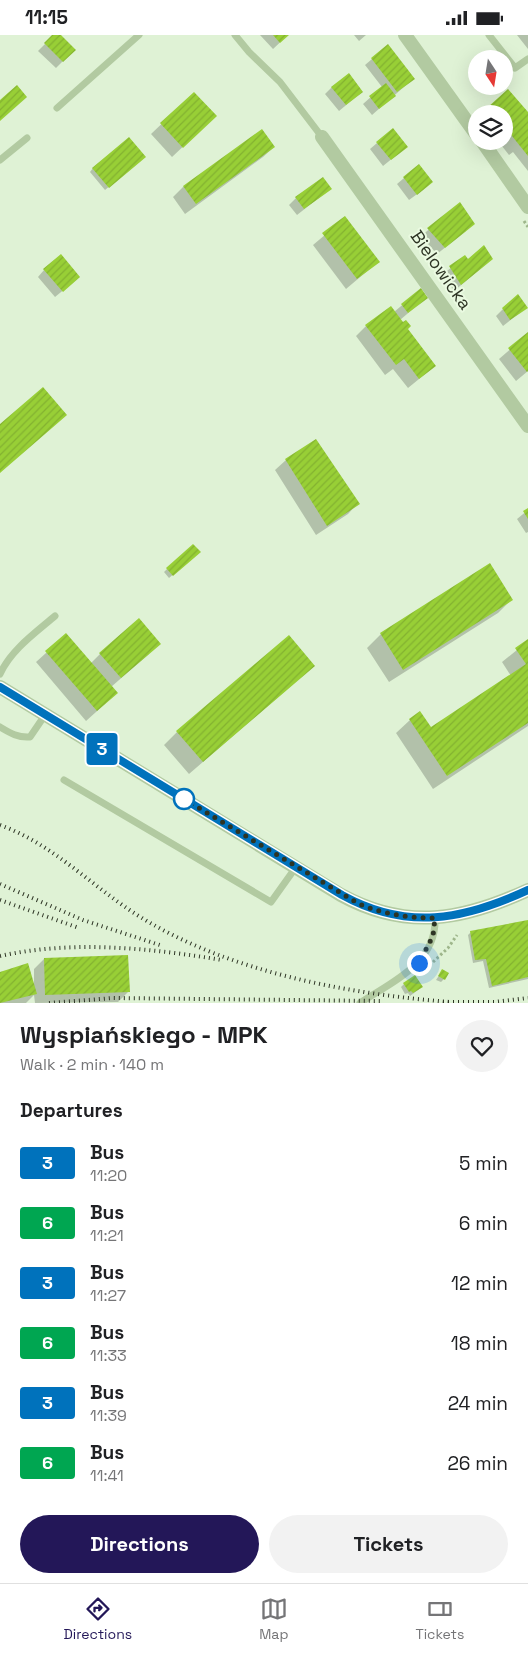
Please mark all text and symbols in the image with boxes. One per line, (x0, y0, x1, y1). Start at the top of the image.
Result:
text: 11:15 (25, 5, 68, 30)
north arrow (468, 50, 512, 95)
map controls (468, 50, 513, 150)
button: layers (468, 105, 513, 150)
street label: Bielowicka (406, 226, 477, 314)
line badge: 3 (86, 733, 118, 765)
text: 3 (97, 737, 107, 760)
unlabelled marker (173, 788, 195, 810)
your location (407, 951, 432, 976)
text: Wyspiańskiego - MPK (20, 1019, 268, 1050)
button: heart (456, 1020, 508, 1072)
text: Walk · 2 min · 140 m (20, 1054, 164, 1075)
text: Departures (20, 1098, 123, 1123)
text: Bus (90, 1140, 124, 1165)
text: 3 (42, 1151, 53, 1174)
text: 5 min (459, 1151, 508, 1176)
text: 11:20 (90, 1165, 127, 1186)
text: Bus (90, 1200, 124, 1225)
text: 6 (42, 1211, 53, 1234)
text: 6 min (459, 1211, 508, 1236)
text: 11:21 (90, 1225, 124, 1246)
text: Bus (90, 1260, 124, 1285)
text: 3 (42, 1271, 53, 1294)
text: 12 min (451, 1271, 508, 1296)
text: 11:27 (90, 1285, 126, 1306)
text: Bus (90, 1320, 124, 1345)
text: 6 (42, 1331, 53, 1354)
text: 18 min (451, 1331, 508, 1356)
text: 11:33 (90, 1345, 127, 1366)
text: Bus (90, 1380, 124, 1405)
text: 3 (42, 1391, 53, 1414)
text: 24 min (448, 1391, 508, 1416)
text: 11:39 (90, 1405, 127, 1426)
text: Bus (90, 1440, 124, 1465)
text: 6 (42, 1451, 53, 1474)
text: 26 min (447, 1451, 508, 1476)
text: 11:41 (90, 1465, 124, 1486)
button: Directions (20, 1515, 259, 1573)
button: Tickets (269, 1515, 508, 1573)
tab: Directions (64, 1595, 132, 1643)
tab: Map (259, 1595, 288, 1643)
tab: Tickets (416, 1595, 464, 1643)

